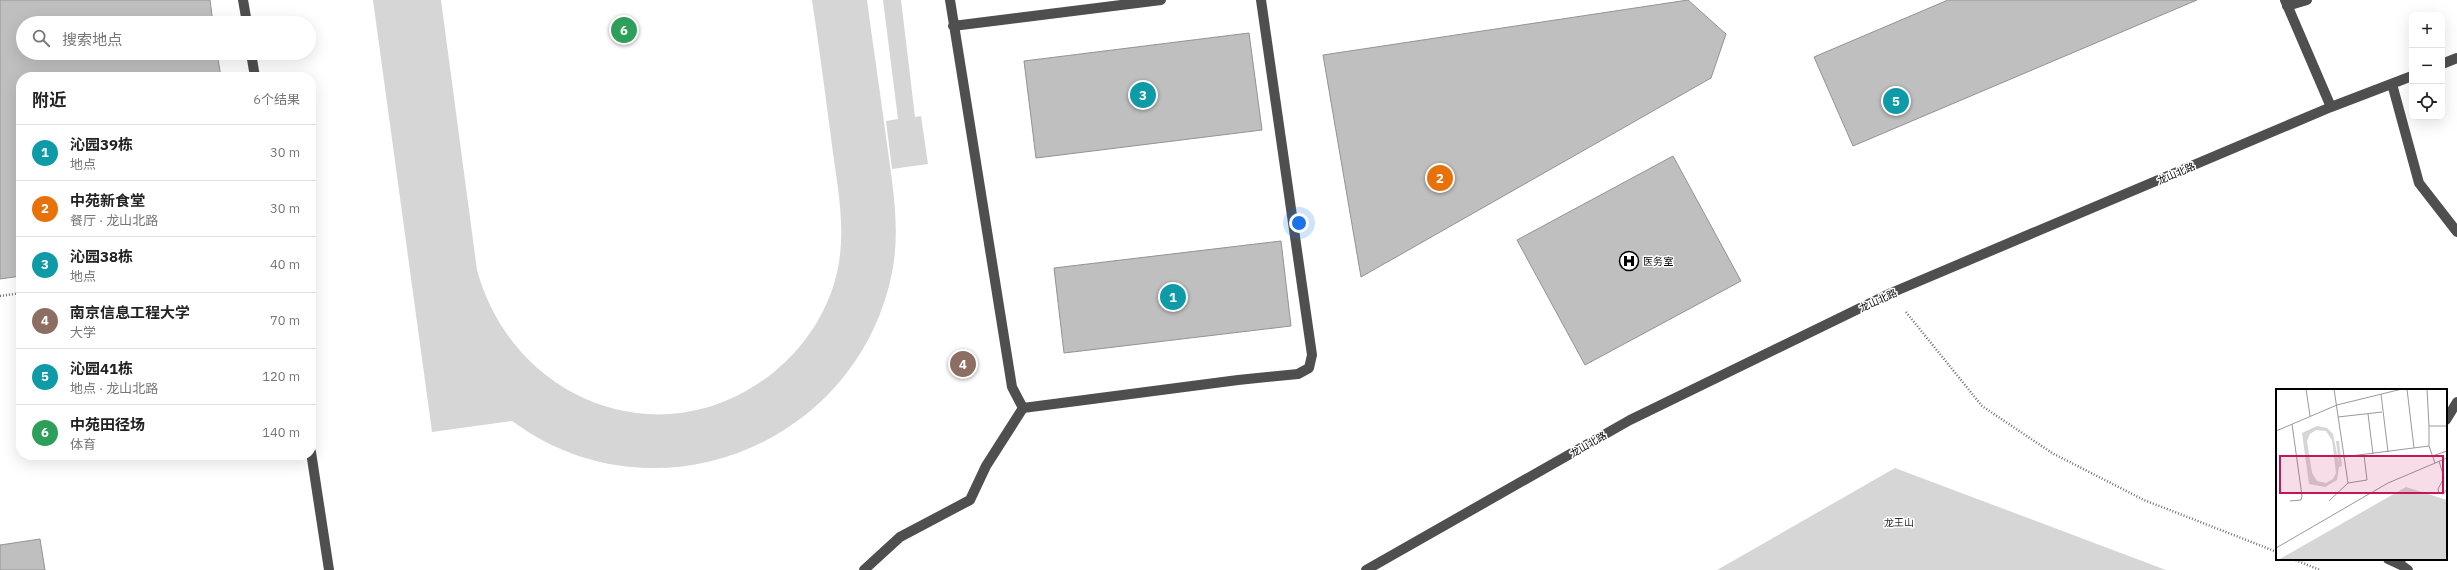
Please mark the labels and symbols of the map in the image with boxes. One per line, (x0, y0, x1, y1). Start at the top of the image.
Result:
pin: 6 (611, 15, 637, 45)
pin: 3 (1130, 80, 1156, 110)
pin: 5 (1883, 86, 1909, 116)
street label: 龙山北路 (2155, 160, 2197, 187)
pin: 2 (1427, 163, 1453, 193)
your location (1289, 213, 1309, 233)
hospital icon: 医务室 (1618, 250, 1640, 272)
place label: 医务室 (1643, 255, 1673, 268)
pin: 1 (1160, 282, 1186, 312)
street label: 龙山北路 (1857, 286, 1899, 315)
pin: 4 (950, 349, 976, 379)
inset map (2276, 389, 2447, 560)
street label: 龙山北路 (1568, 429, 1609, 460)
park label: 龙王山 (1884, 516, 1914, 529)

